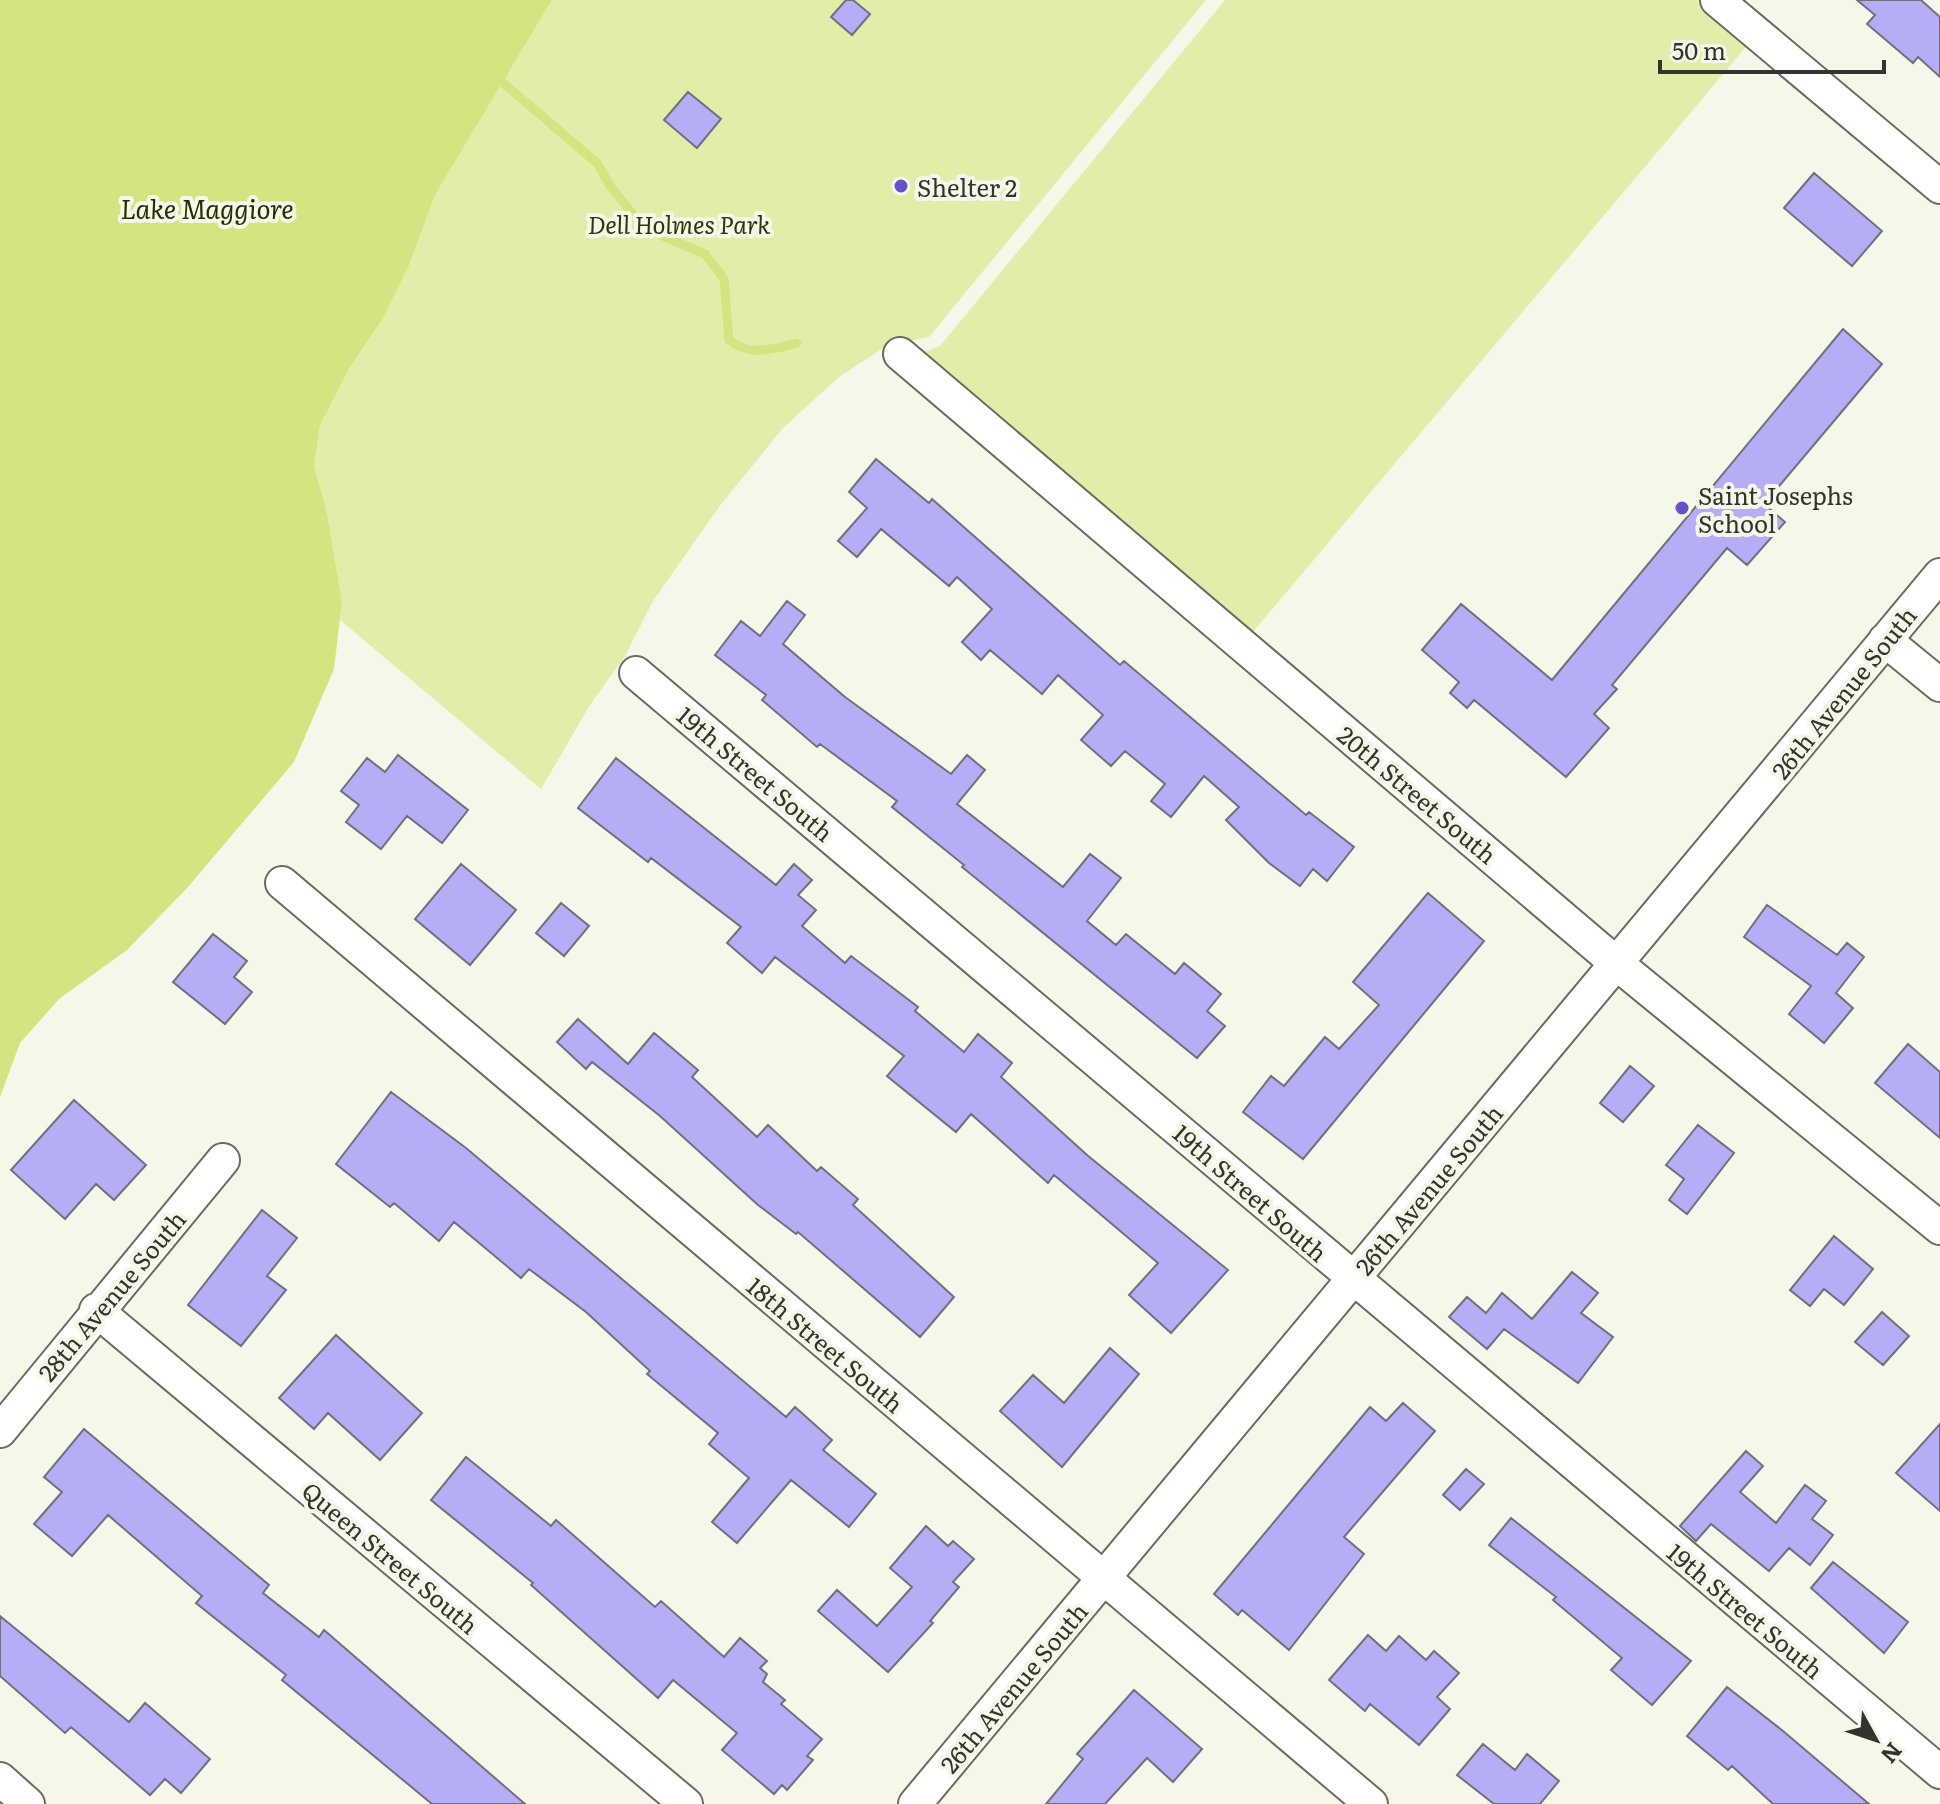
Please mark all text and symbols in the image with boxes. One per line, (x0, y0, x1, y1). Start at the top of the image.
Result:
scale bar (1660, 24, 1884, 74)
text: 50 m (1672, 32, 1726, 67)
place label: Shelter 2 (917, 169, 1017, 204)
marker: Shelter 2 (892, 177, 910, 195)
water label: Lake Maggiore (120, 188, 294, 227)
park label: Dell Holmes Park (588, 206, 771, 241)
place label: Saint Josephs School (1698, 477, 1853, 540)
marker: Saint Josephs School (1673, 499, 1691, 517)
street label: 26th Avenue South (1762, 598, 1924, 786)
street label: 19th Street South (670, 697, 842, 849)
street label: 20th Street South (1331, 717, 1505, 871)
street label: 26th Avenue South (1346, 1096, 1510, 1282)
street label: 19th Street South (1166, 1115, 1336, 1269)
street label: 28th Avenue South (29, 1202, 193, 1388)
street label: 18th Street South (740, 1268, 912, 1420)
street label: Queen Street South (295, 1473, 487, 1641)
street label: 19th Street South (1660, 1534, 1832, 1686)
street label: 26th Avenue South (931, 1594, 1095, 1780)
north arrow (1836, 1700, 1916, 1780)
text: N (1874, 1736, 1911, 1771)

